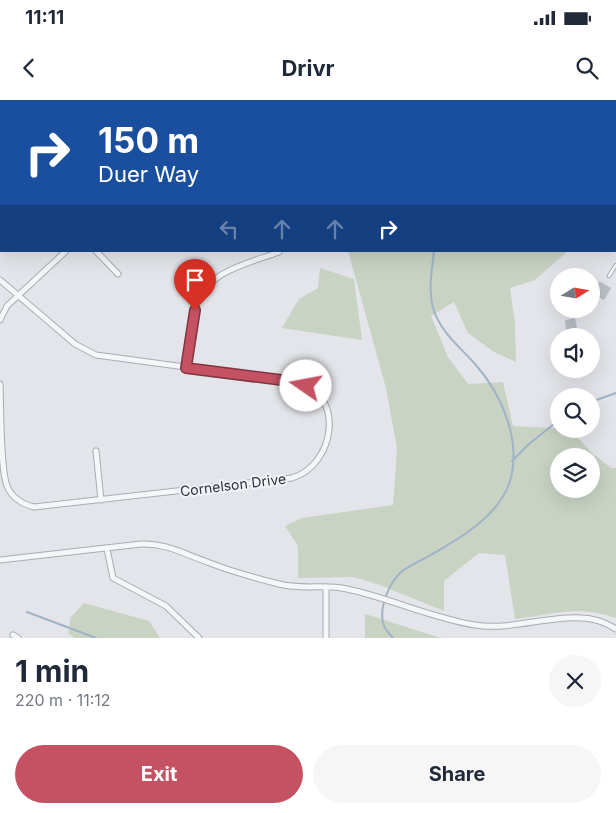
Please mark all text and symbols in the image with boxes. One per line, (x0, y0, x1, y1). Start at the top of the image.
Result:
text: 11:11 (25, 6, 64, 29)
icon: back (15, 54, 43, 82)
icon: search (573, 54, 601, 82)
text: Drivr (281, 55, 335, 81)
text: 150 m (98, 119, 199, 161)
icon: right (15, 120, 80, 185)
text: Duer Way (98, 161, 199, 187)
icon: left (215, 215, 243, 243)
icon: ahead (268, 215, 296, 243)
icon: ahead (321, 215, 349, 243)
icon: right (374, 215, 402, 243)
pin (174, 259, 216, 310)
icon: arrive (181, 266, 209, 294)
north arrow (550, 268, 600, 318)
map controls (550, 268, 600, 498)
button: sound (550, 328, 600, 378)
position arrow (279, 359, 331, 411)
button: search (550, 388, 600, 438)
button: layers (550, 448, 600, 498)
street label: Cornelson Drive (179, 470, 287, 499)
text: 1 min (15, 653, 89, 689)
button: close (549, 655, 601, 707)
text: 220 m · 11:12 (15, 690, 111, 710)
button: Exit (15, 745, 303, 803)
button: Share (313, 745, 601, 803)

